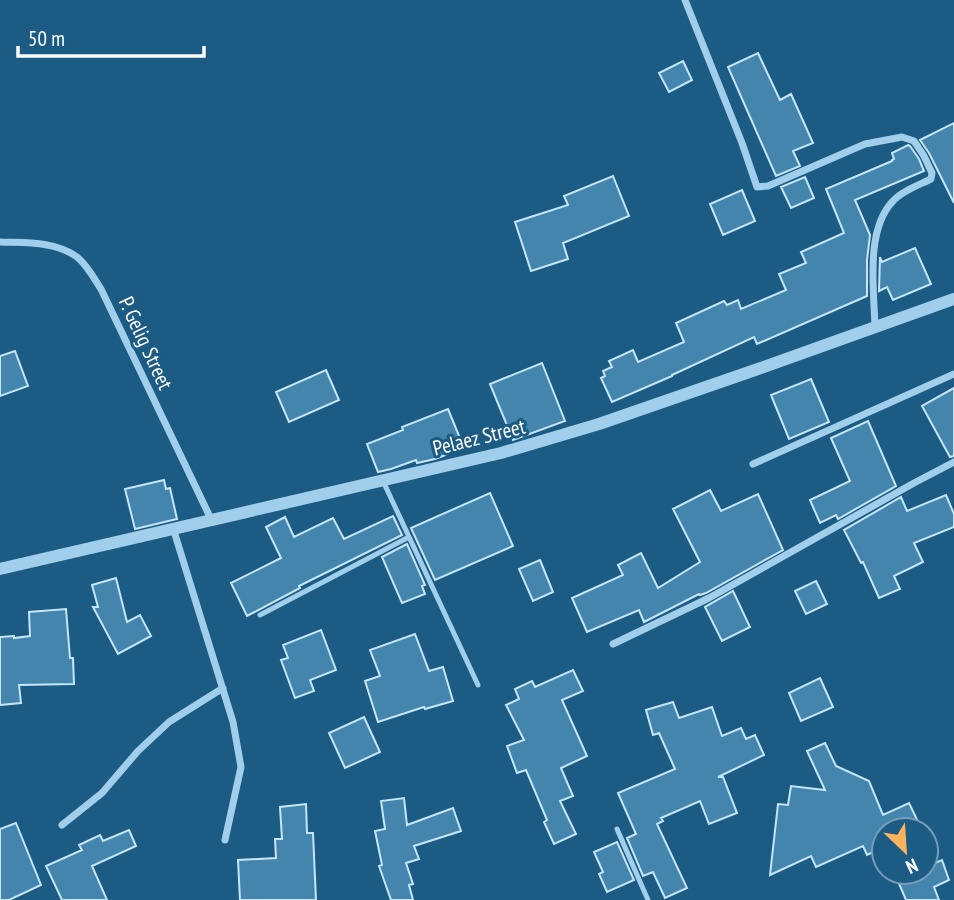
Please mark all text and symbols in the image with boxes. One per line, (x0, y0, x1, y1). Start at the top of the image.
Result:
scale bar (18, 14, 203, 58)
text: 50 m (28, 25, 65, 52)
street label: P. Gelig Street (113, 292, 179, 394)
street label: Pelaez Street (430, 412, 528, 462)
north arrow (870, 816, 940, 886)
text: N (902, 853, 922, 879)

